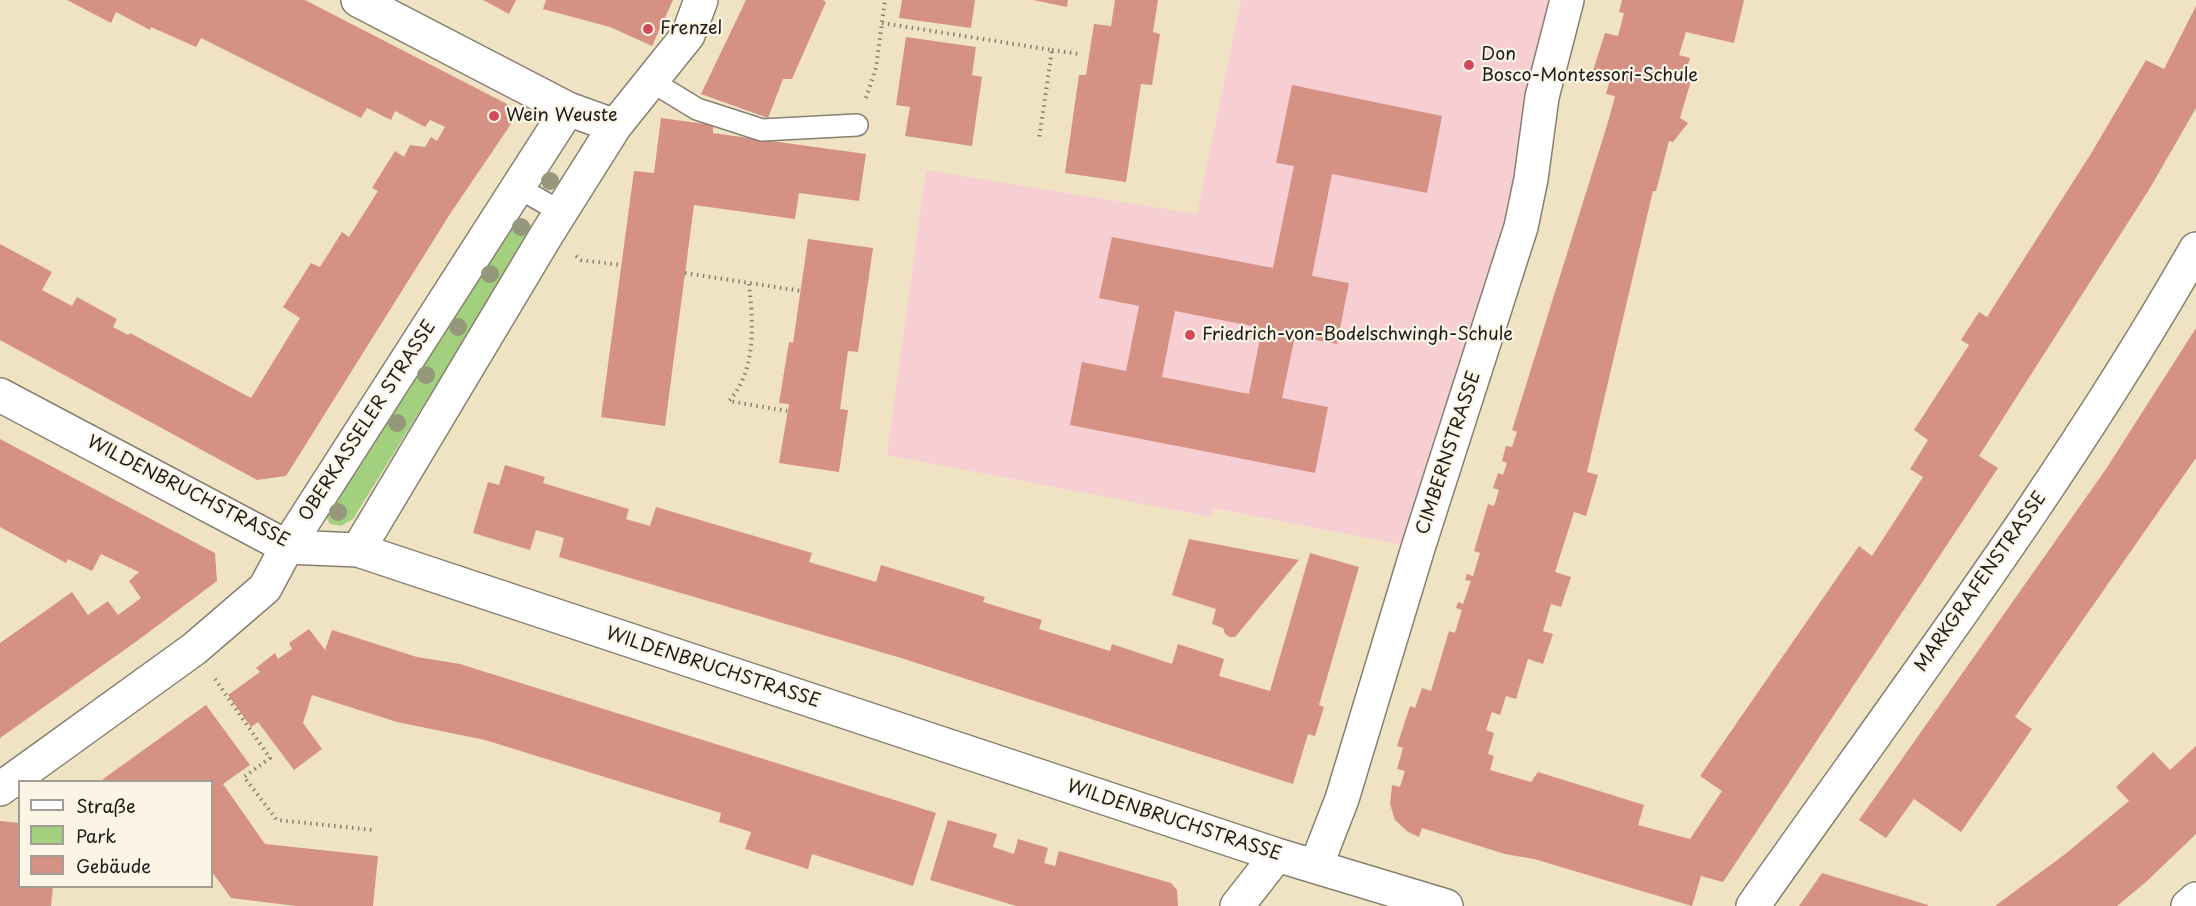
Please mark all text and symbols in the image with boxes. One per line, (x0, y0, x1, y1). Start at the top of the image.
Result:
place label: Frenzel (660, 18, 722, 40)
marker: Frenzel (641, 22, 655, 36)
place label: Don Bosco-Montessori-Schule (1481, 44, 1698, 86)
marker: Don Bosco-Montessori-Schule (1462, 58, 1476, 72)
place label: Wein Weuste (506, 105, 618, 127)
marker: Wein Weuste (487, 109, 501, 123)
street label: OBERKASSELER STRASSE (295, 317, 441, 525)
place label: Friedrich-von-Bodelschwingh-Schule (1202, 324, 1513, 346)
marker: Friedrich-von-Bodelschwingh-Schule (1183, 328, 1197, 342)
street label: CIMBERNSTRASSE (1412, 369, 1486, 537)
street label: WILDENBRUCHSTRASSE (83, 432, 293, 552)
street label: MARKGRAFENSTRASSE (1911, 488, 2051, 676)
street label: WILDENBRUCHSTRASSE (603, 623, 823, 713)
street label: WILDENBRUCHSTRASSE (1064, 776, 1284, 866)
legend (18, 780, 213, 888)
text: Straße (76, 792, 136, 819)
text: Park (76, 822, 116, 849)
text: Gebäude (76, 852, 151, 879)

